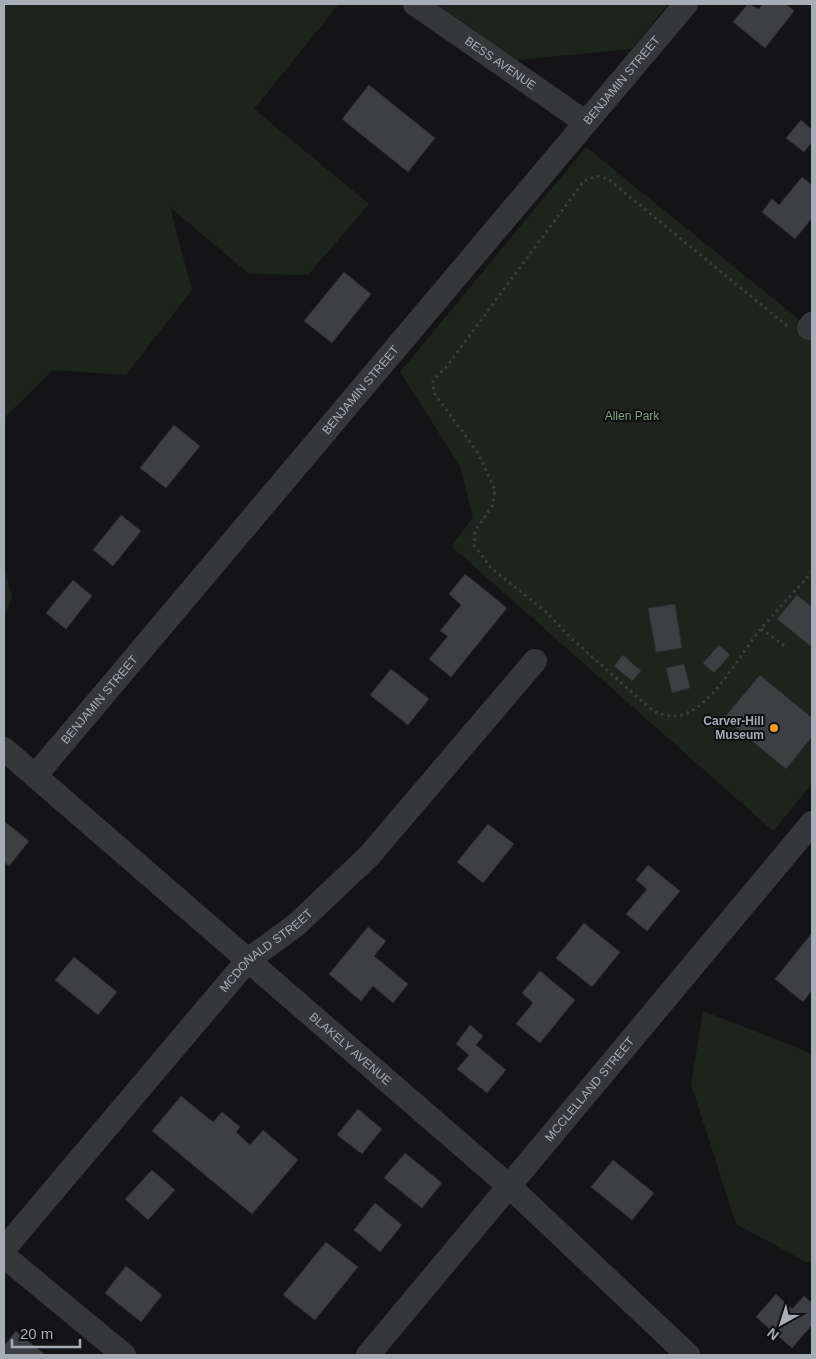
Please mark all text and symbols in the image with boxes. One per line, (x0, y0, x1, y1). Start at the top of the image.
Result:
street label: BENJAMIN STREET (580, 33, 663, 127)
street label: BESS AVENUE (462, 34, 539, 93)
street label: BENJAMIN STREET (319, 342, 402, 437)
park label: Allen Park (605, 409, 660, 423)
street label: BENJAMIN STREET (58, 652, 141, 747)
place label: Carver-Hill Museum (703, 714, 764, 742)
marker: Carver-Hill Museum (768, 722, 780, 734)
street label: MCDONALD STREET (217, 906, 316, 995)
street label: BLAKELY AVENUE (307, 1010, 394, 1088)
street label: MCCLELLAND STREET (542, 1034, 638, 1144)
north arrow (756, 1299, 806, 1349)
scale bar (12, 1316, 80, 1348)
text: 20 m (20, 1325, 53, 1342)
text: N (764, 1325, 782, 1344)

